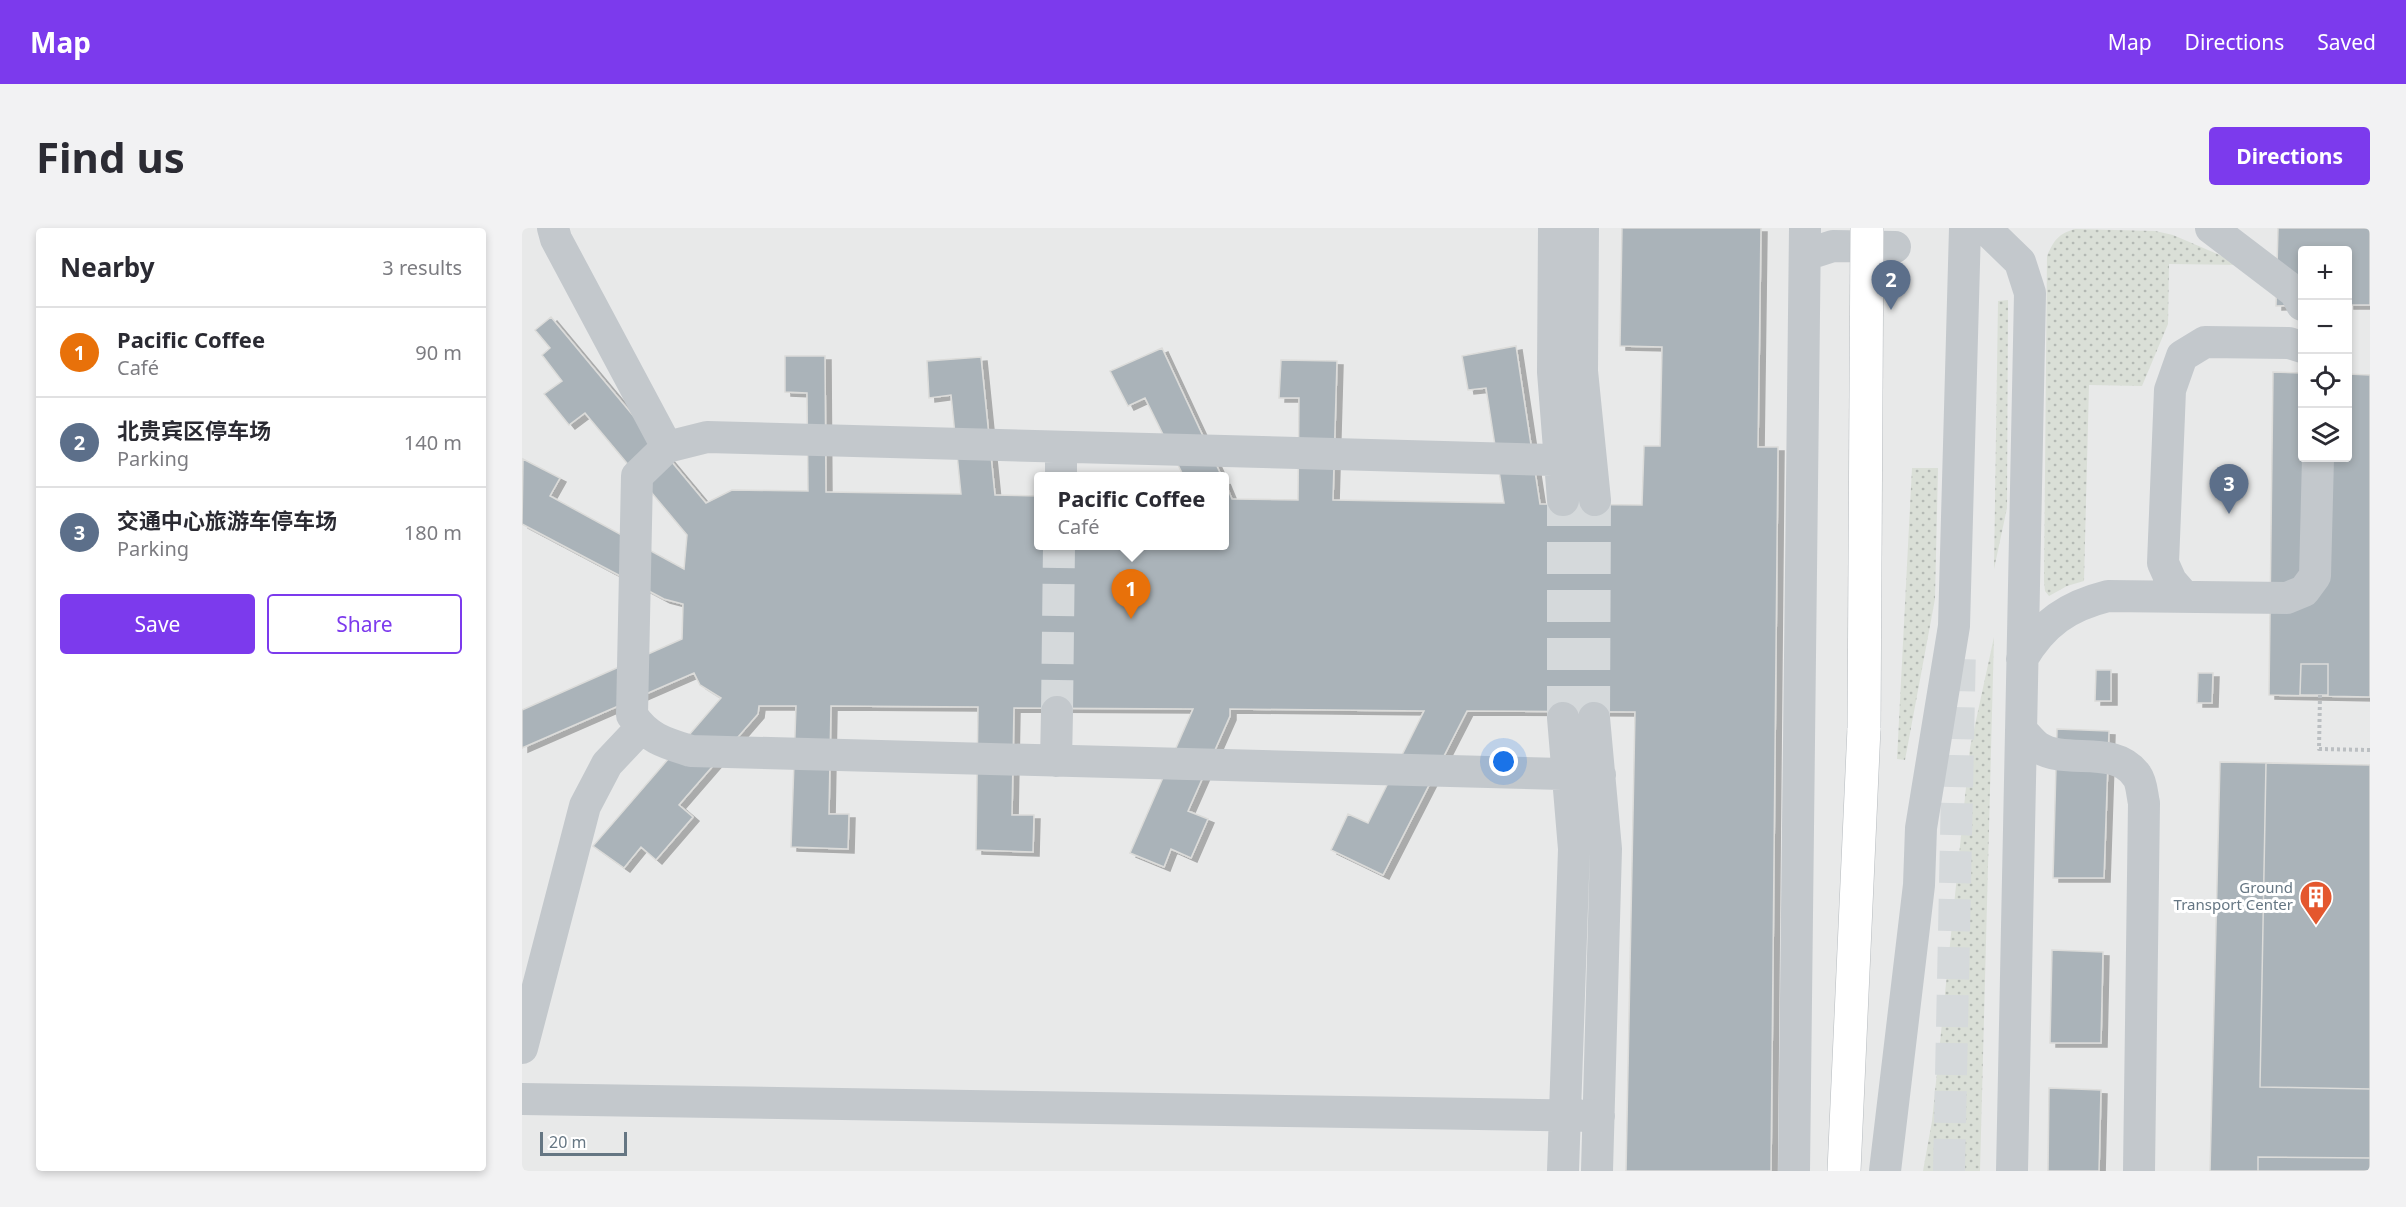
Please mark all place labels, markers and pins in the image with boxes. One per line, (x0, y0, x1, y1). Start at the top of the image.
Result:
pin: 2 (1872, 260, 1910, 310)
pin: 3 (2210, 464, 2248, 514)
pin: 1 (1112, 570, 1150, 619)
place label: Ground Transport Center (2174, 877, 2293, 914)
building icon: Ground Transport Center (2298, 879, 2334, 926)

